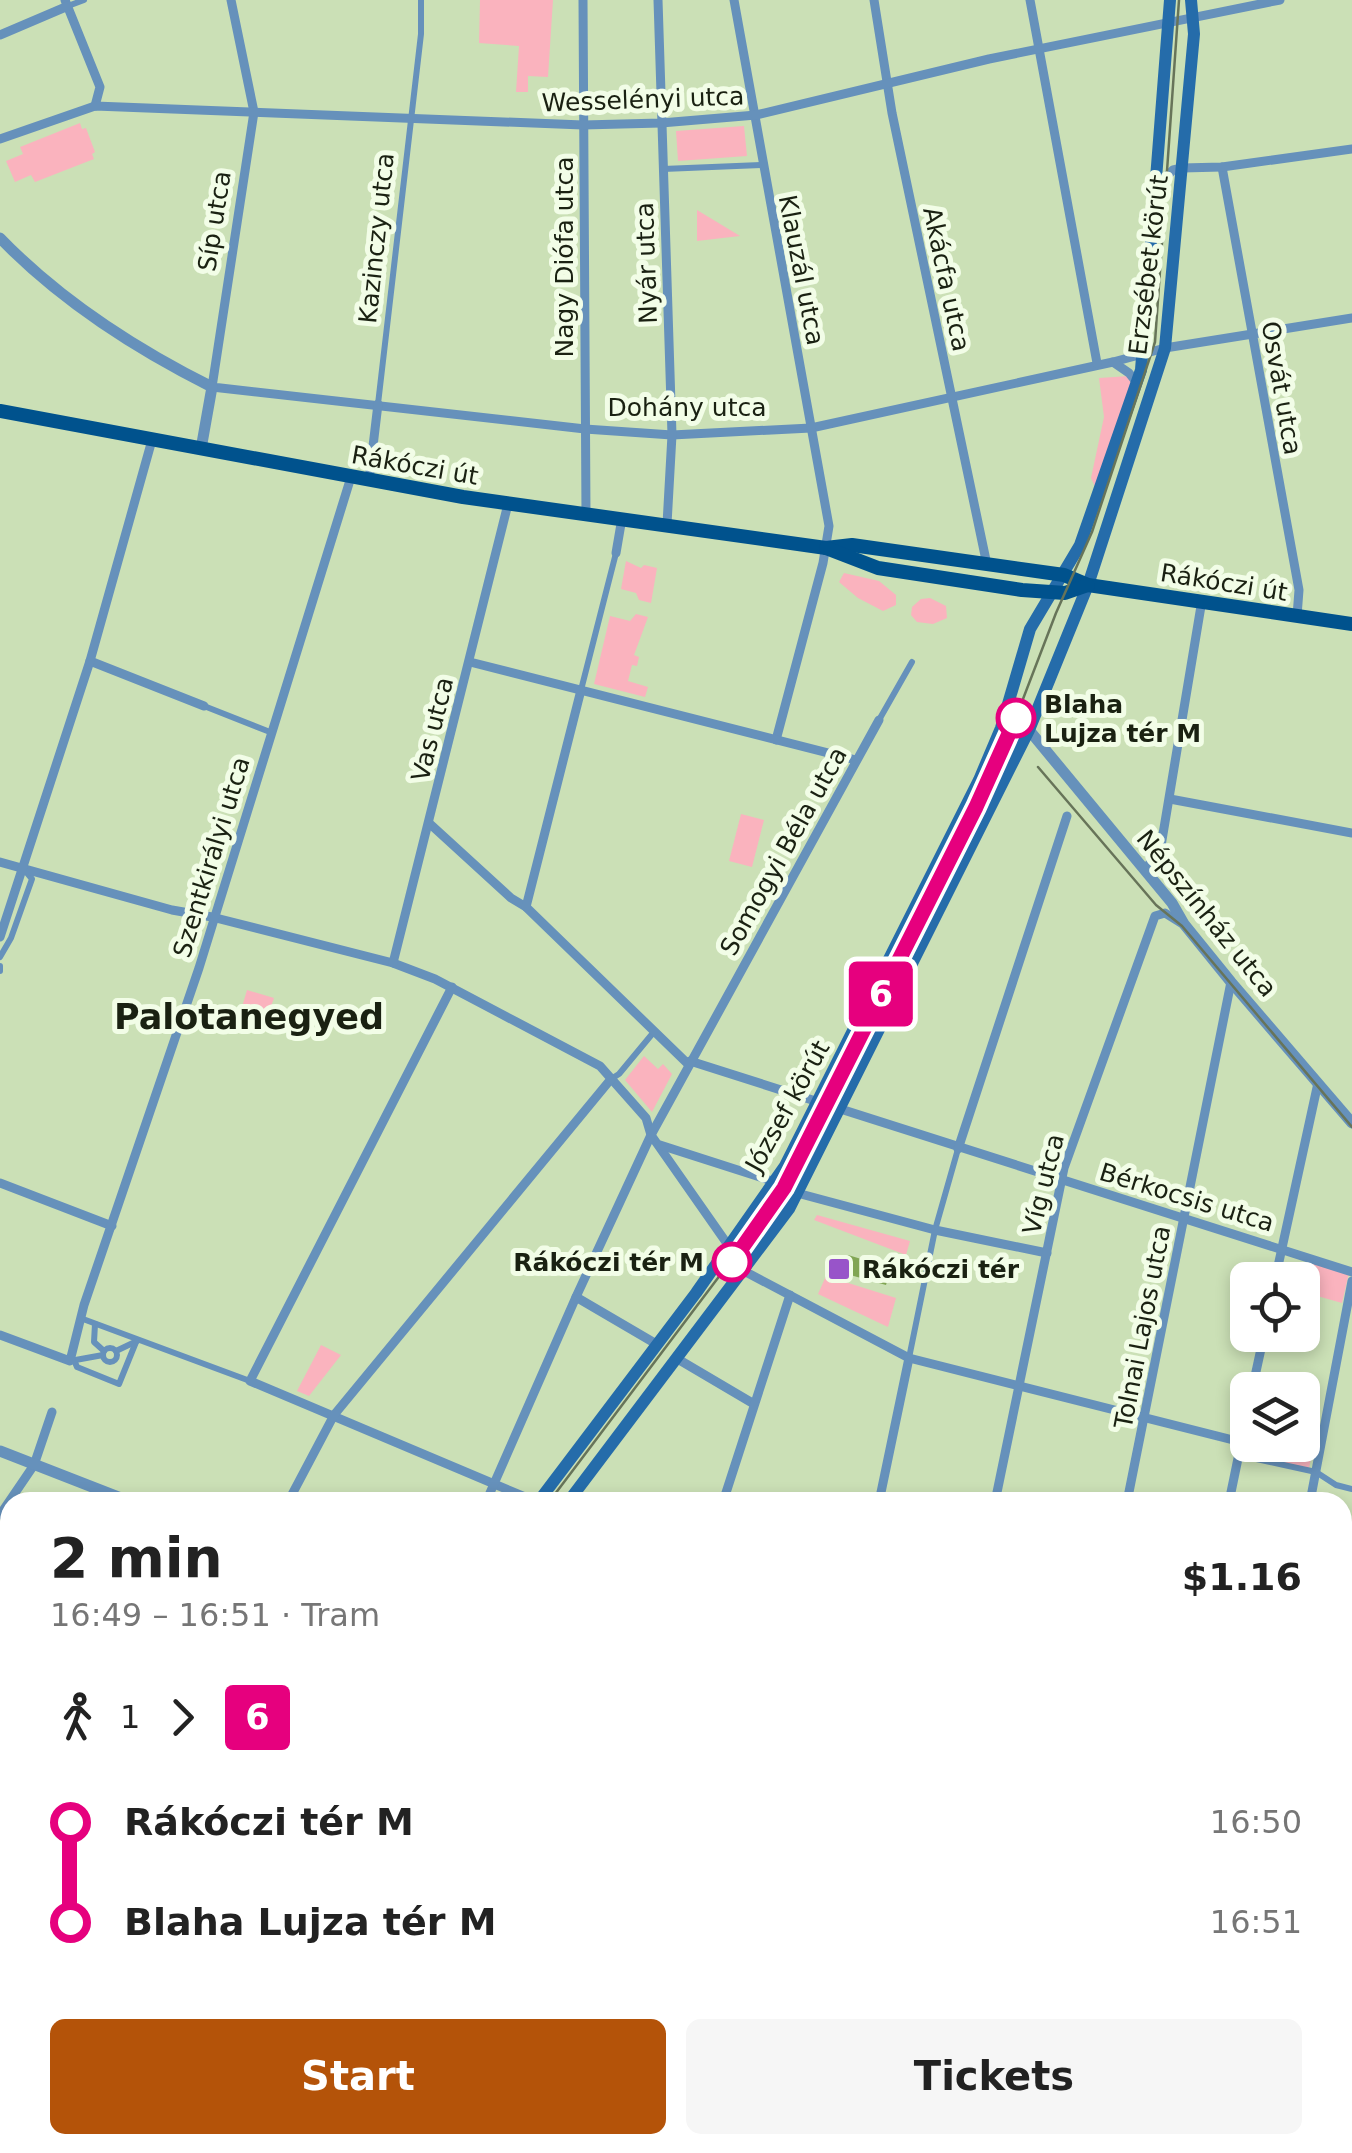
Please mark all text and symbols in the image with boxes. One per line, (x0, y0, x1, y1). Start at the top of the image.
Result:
street label: Wesselényi utca (541, 81, 745, 118)
street label: Kazinczy utca (353, 151, 400, 325)
street label: Nagy Diófa utca (550, 157, 579, 357)
street label: Síp utca (192, 169, 237, 273)
street label: Erzsébet körút (1123, 173, 1174, 357)
street label: Klauzál utca (773, 192, 830, 348)
street label: Nyár utca (630, 202, 663, 324)
street label: Akácfa utca (917, 204, 976, 354)
street label: Osvát utca (1255, 319, 1308, 457)
street label: Dohány utca (607, 393, 767, 422)
street label: Rákóczi út (349, 440, 481, 491)
street label: Rákóczi út (1158, 558, 1290, 607)
street label: Vas utca (406, 674, 459, 784)
place label: Blaha Lujza tér M (1044, 690, 1201, 748)
marker: Blaha Lujza tér M (997, 699, 1035, 737)
street label: Somogyi Béla utca (714, 742, 853, 961)
street label: Szentkirályi utca (167, 753, 256, 961)
street label: Népszínház utca (1131, 824, 1283, 1002)
line badge: 6 (848, 962, 914, 1026)
text: 6 (869, 974, 893, 1014)
district label: Palotanegyed (114, 997, 384, 1037)
street label: József körút (738, 1035, 836, 1179)
street label: Víg utca (1017, 1131, 1070, 1237)
street label: Bérkocsis utca (1096, 1157, 1278, 1238)
street label: Tolnai Lajos utca (1108, 1223, 1176, 1432)
marker: Rákóczi tér M (713, 1243, 751, 1281)
place label: Rákóczi tér M (513, 1248, 704, 1277)
place label: Rákóczi tér (862, 1255, 1020, 1284)
marker: Rákóczi tér (826, 1256, 852, 1282)
map controls (1230, 1262, 1320, 1462)
button: locate (1230, 1262, 1320, 1352)
button: layers (1230, 1372, 1320, 1462)
text: 2 min (50, 1526, 223, 1590)
text: $1.16 (1182, 1555, 1302, 1599)
text: 16:49 – 16:51 · Tram (50, 1596, 380, 1634)
icon: walk (50, 1690, 105, 1745)
icon: forward (155, 1690, 210, 1745)
text: 6 (245, 1697, 270, 1737)
text: 1 (120, 1698, 140, 1736)
text: Rákóczi tér M (124, 1800, 414, 1844)
text: 16:50 (1210, 1803, 1302, 1841)
text: Blaha Lujza tér M (124, 1900, 497, 1944)
text: 16:51 (1210, 1903, 1302, 1941)
button: Start (50, 2019, 666, 2134)
button: Tickets (686, 2019, 1302, 2134)

